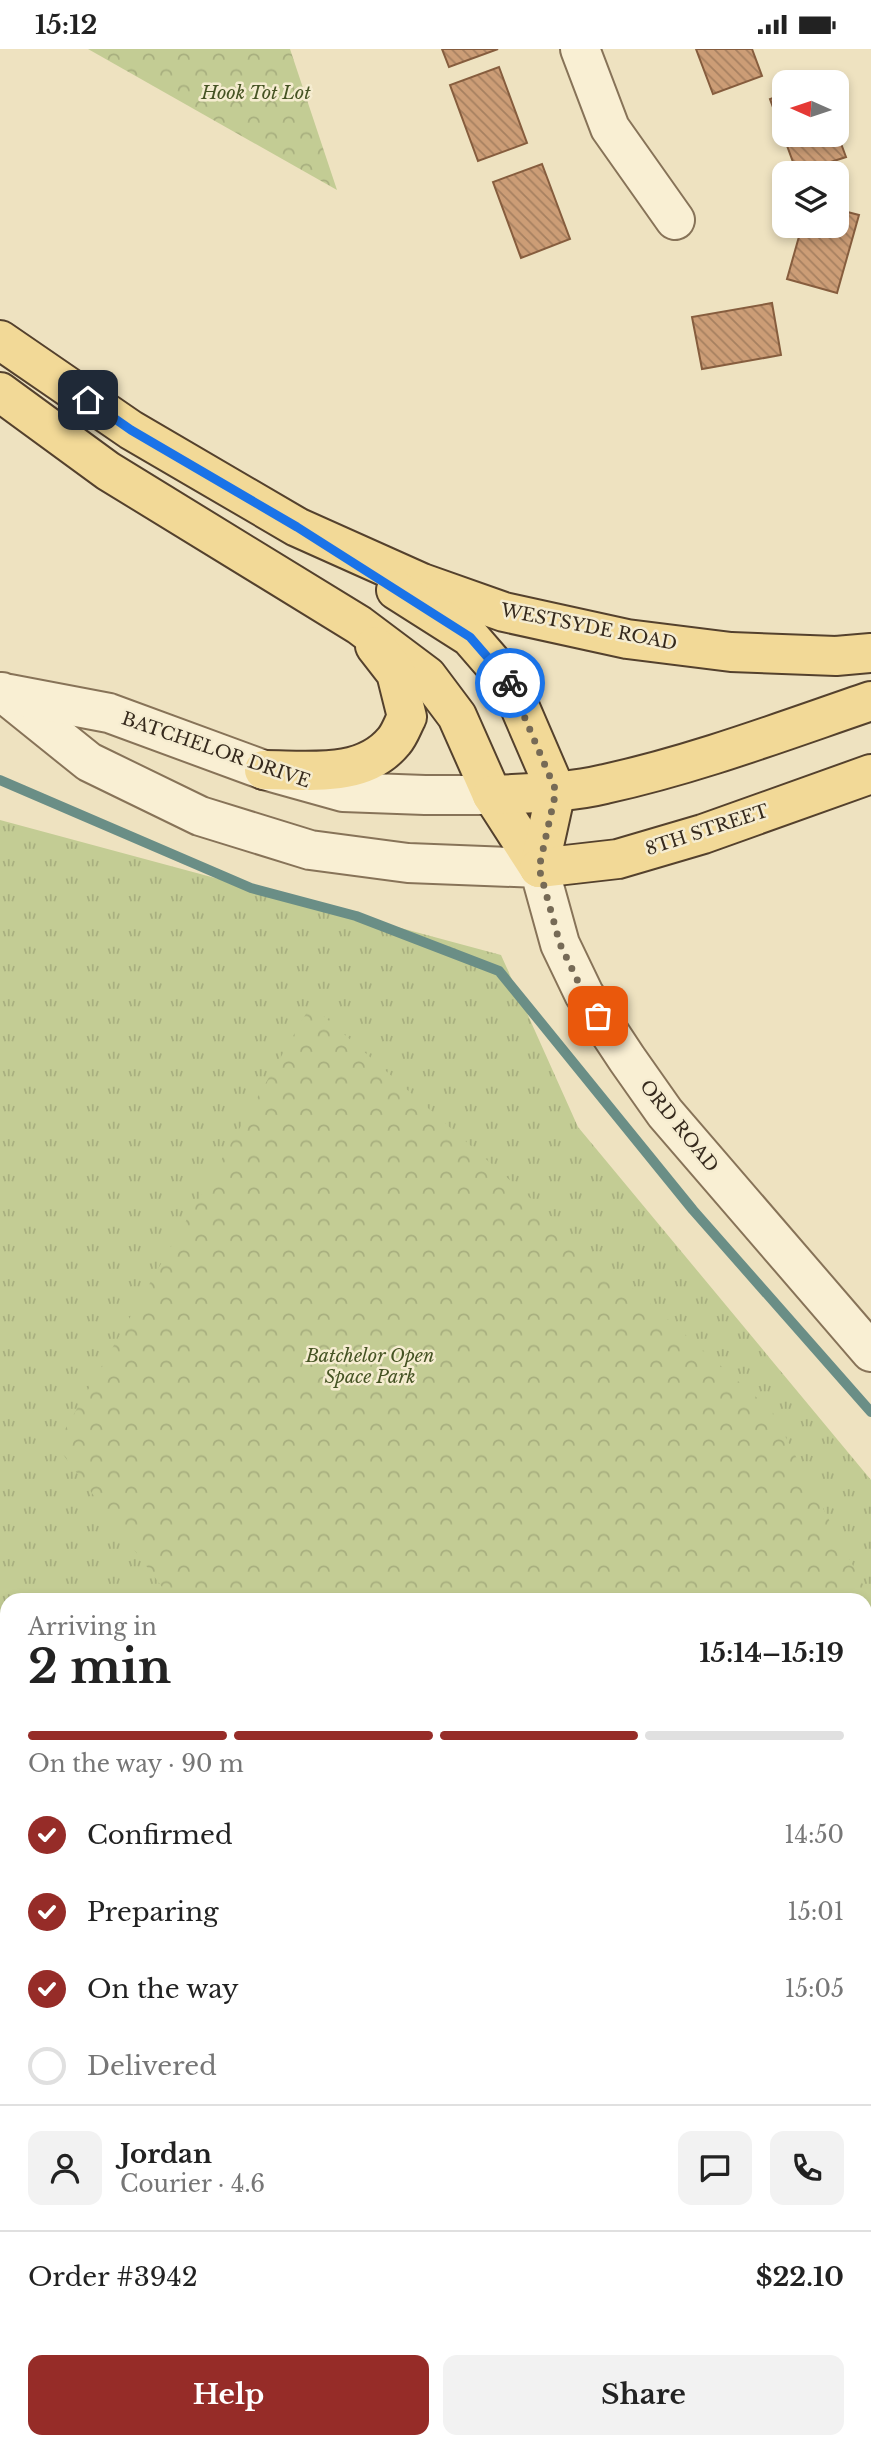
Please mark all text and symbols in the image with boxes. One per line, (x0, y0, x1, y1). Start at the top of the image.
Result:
text: 15:12 (35, 9, 97, 41)
north arrow (772, 70, 849, 147)
map controls (772, 70, 849, 238)
park label: Hook Tot Lot (200, 82, 311, 104)
button: layers (772, 161, 849, 238)
pin (58, 370, 118, 430)
icon: home (69, 381, 107, 419)
street label: WESTSYDE ROAD (498, 599, 679, 655)
courier (475, 648, 545, 718)
icon: bike (491, 664, 529, 702)
street label: BATCHELOR DRIVE (119, 707, 313, 793)
street label: 8TH STREET (643, 800, 772, 860)
pin (568, 986, 628, 1046)
icon: bag (579, 997, 617, 1035)
street label: ORD ROAD (635, 1075, 723, 1177)
park label: Batchelor Open Space Park (305, 1345, 434, 1388)
text: Arriving in (28, 1613, 157, 1641)
text: 15:14–15:19 (699, 1637, 844, 1669)
text: 2 min (28, 1638, 171, 1695)
text: On the way · 90 m (28, 1750, 244, 1778)
icon: check (28, 1816, 66, 1854)
text: Confirmed (87, 1819, 232, 1851)
text: 14:50 (784, 1821, 844, 1849)
icon: check (28, 1893, 66, 1931)
text: Preparing (87, 1896, 219, 1928)
text: 15:01 (787, 1898, 844, 1926)
icon: check (28, 1970, 66, 2008)
text: On the way (87, 1973, 239, 2005)
text: 15:05 (785, 1975, 844, 2003)
text: Delivered (87, 2050, 217, 2082)
button: person (28, 2131, 102, 2205)
button: chat (678, 2131, 752, 2205)
button: phone (770, 2131, 844, 2205)
text: Jordan (120, 2138, 212, 2170)
text: Courier · 4.6 (120, 2170, 265, 2198)
text: Order #3942 (28, 2261, 198, 2293)
text: $22.10 (756, 2261, 844, 2293)
button: Help (28, 2355, 429, 2435)
button: Share (443, 2355, 844, 2435)

